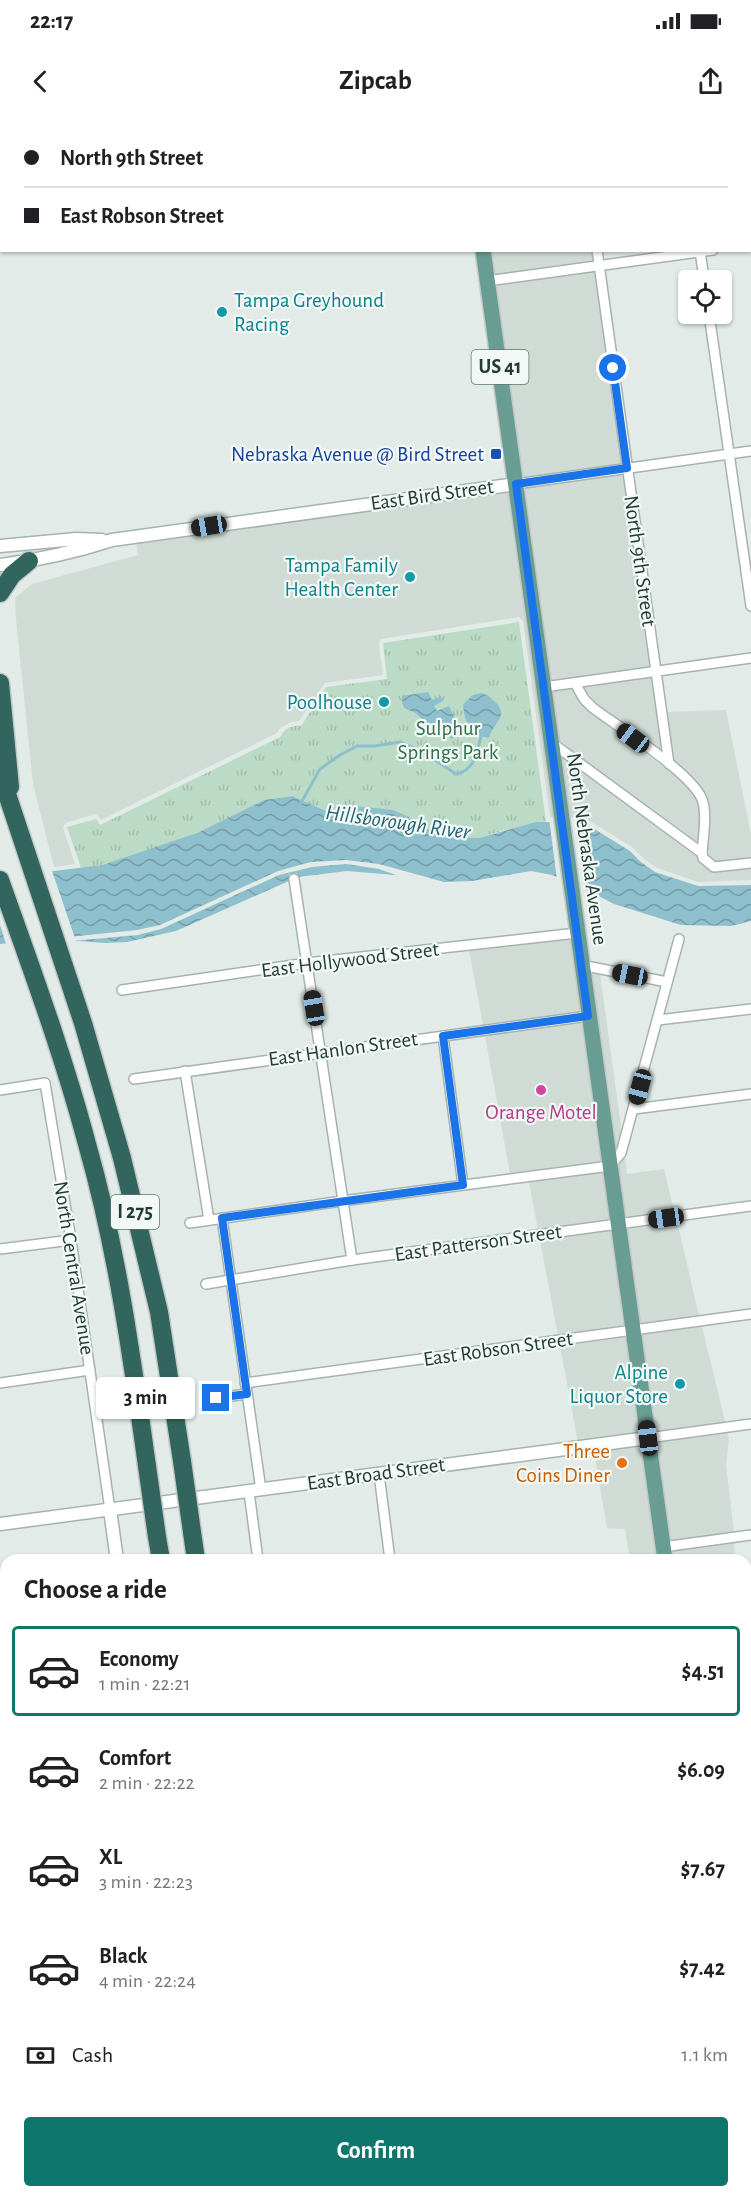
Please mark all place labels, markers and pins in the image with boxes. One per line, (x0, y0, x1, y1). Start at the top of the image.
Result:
place label: Tampa Greyhound Racing (234, 290, 384, 335)
marker: Tampa Greyhound Racing (215, 305, 229, 319)
place label: Nebraska Avenue @ Bird Street (231, 444, 484, 465)
marker: Nebraska Avenue @ Bird Street (489, 447, 503, 461)
place label: Tampa Family Health Center (285, 555, 398, 600)
marker: Tampa Family Health Center (403, 570, 417, 584)
place label: Poolhouse (287, 692, 372, 713)
marker: Poolhouse (377, 695, 391, 709)
marker: Orange Motel (534, 1083, 548, 1097)
place label: Orange Motel (485, 1102, 597, 1123)
place label: Alpine Liquor Store (570, 1362, 668, 1407)
marker: Alpine Liquor Store (673, 1377, 687, 1391)
place label: Three Coins Diner (516, 1441, 610, 1486)
marker: Three Coins Diner (615, 1456, 629, 1470)

